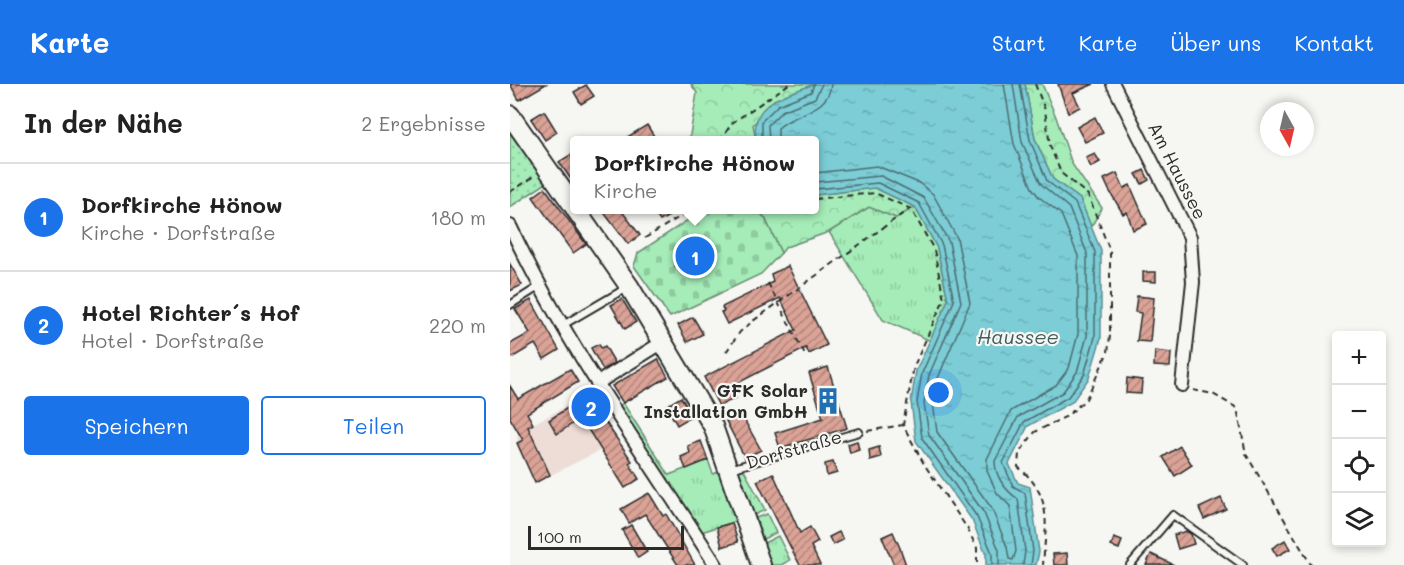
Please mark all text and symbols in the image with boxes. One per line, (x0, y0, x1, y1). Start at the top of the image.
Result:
text: Karte (30, 24, 109, 60)
text: Start (992, 29, 1046, 56)
text: Karte (1079, 29, 1137, 56)
text: Über uns (1170, 29, 1261, 56)
text: Kontakt (1294, 29, 1374, 56)
north arrow (1260, 102, 1314, 156)
text: In der Nähe (24, 106, 183, 140)
text: 2 Ergebnisse (361, 110, 486, 136)
street label: Am Haussee (1143, 118, 1213, 223)
popup (570, 136, 819, 214)
text: Dorfkirche Hönow (594, 148, 795, 177)
text: Kirche (594, 177, 657, 203)
text: Dorfkirche Hönow (81, 190, 283, 219)
text: 1 (39, 204, 48, 230)
text: 180 m (430, 204, 486, 230)
text: Kirche · Dorfstraße (81, 219, 276, 245)
pin: 1 (676, 234, 714, 279)
text: Hotel Richter´s Hof (81, 298, 300, 327)
text: 2 (38, 312, 49, 338)
text: 220 m (429, 312, 486, 338)
water label: Haussee (977, 323, 1059, 349)
text: Hotel · Dorfstraße (81, 327, 264, 353)
map controls (1332, 331, 1386, 547)
button: + (1332, 331, 1386, 385)
place label: GFK Solar Installation GmbH (644, 378, 808, 423)
your location (924, 378, 953, 407)
pin: 2 (572, 384, 610, 430)
button: − (1332, 385, 1386, 439)
building icon: GFK Solar Installation GmbH (813, 386, 843, 416)
button: Speichern (24, 396, 249, 455)
button: Teilen (261, 396, 486, 455)
street label: Dorfstraße (743, 424, 844, 474)
button: locate (1332, 439, 1386, 493)
button: layers (1332, 493, 1386, 547)
scale bar (528, 523, 684, 550)
text: 100 m (537, 526, 582, 547)

